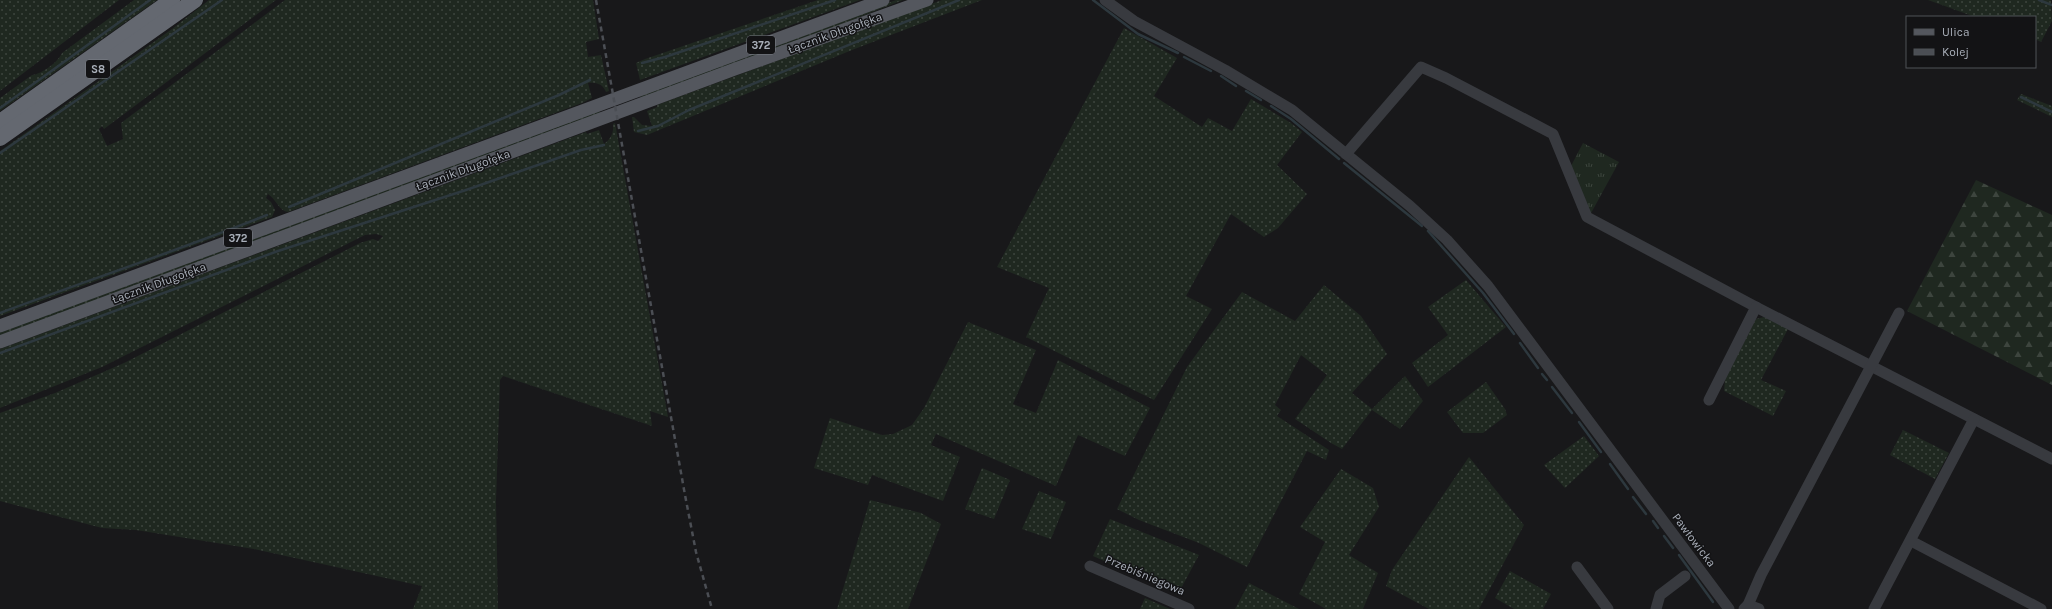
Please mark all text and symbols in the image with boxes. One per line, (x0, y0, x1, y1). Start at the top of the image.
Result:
street label: Łącznik Długołęka (786, 9, 884, 57)
legend (1906, 16, 2036, 68)
text: Ulica (1942, 25, 1970, 39)
road number: 372 (747, 36, 775, 54)
text: Kolej (1942, 45, 1969, 59)
road number: S8 (86, 60, 110, 78)
street label: Łącznik Długołęka (414, 146, 512, 194)
road number: 372 (224, 229, 252, 247)
street label: Łącznik Długołęka (110, 259, 208, 307)
street label: Pawłowicka (1669, 510, 1719, 570)
street label: Przebiśniegowa (1103, 552, 1187, 598)

